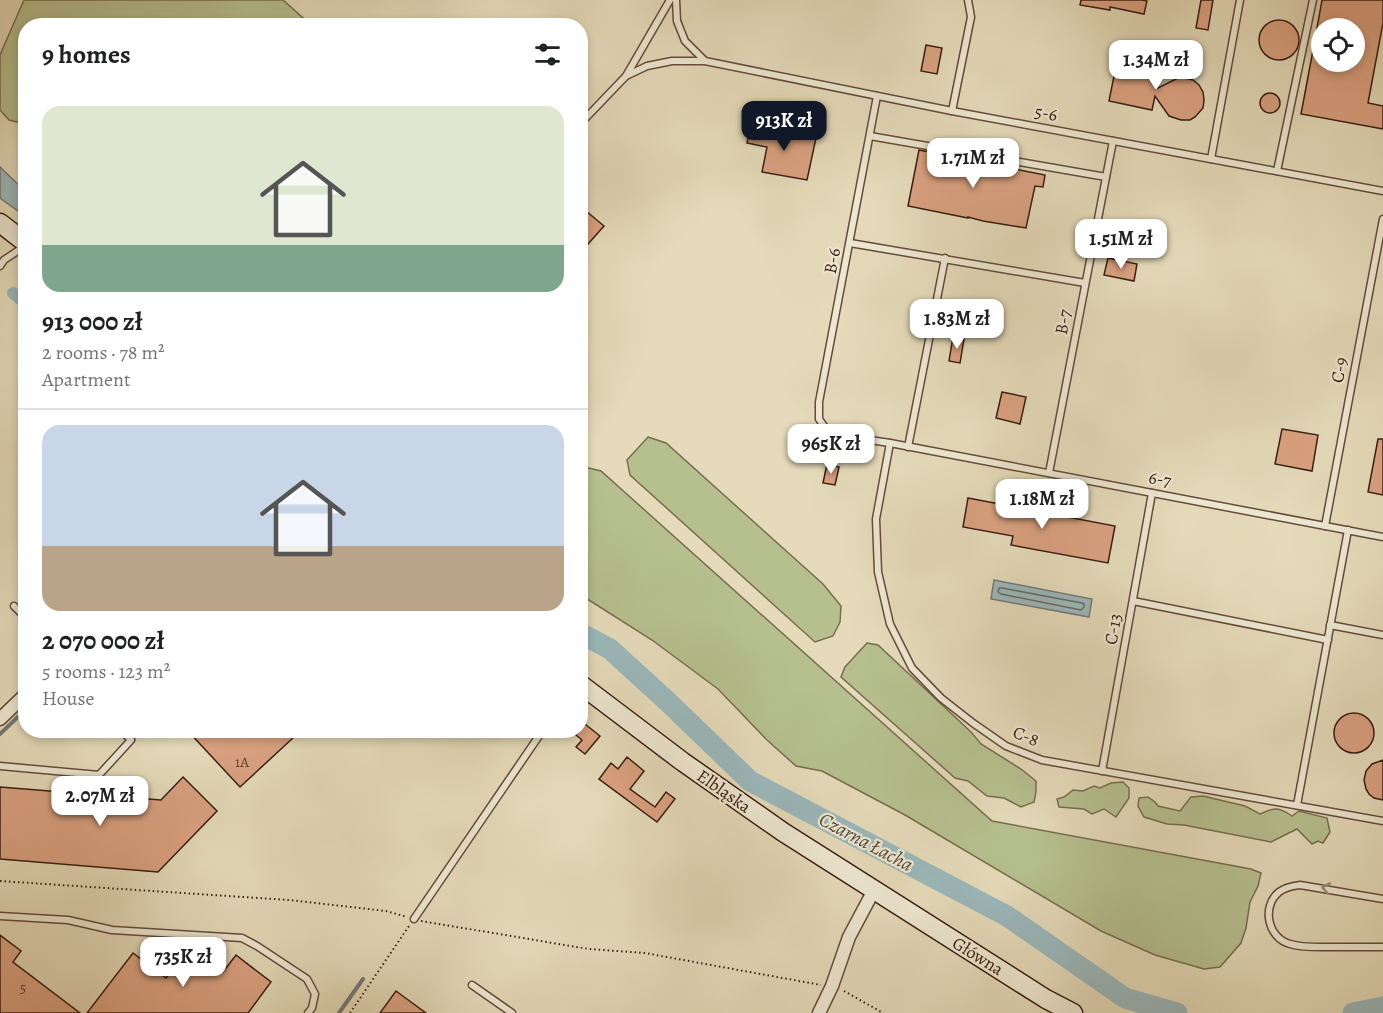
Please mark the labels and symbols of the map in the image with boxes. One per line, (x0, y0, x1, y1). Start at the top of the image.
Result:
pin: 1.34M zł (1094, 40, 1218, 91)
street label: 5-6 (1033, 99, 1059, 127)
pin: 913K zł (729, 101, 839, 152)
pin: 1.71M zł (911, 138, 1035, 189)
pin: 1.51M zł (1059, 219, 1183, 270)
street label: B-6 (818, 246, 846, 276)
pin: 1.83M zł (895, 299, 1019, 350)
street label: B-7 (1049, 307, 1077, 337)
street label: C-9 (1325, 355, 1353, 385)
pin: 965K zł (776, 424, 886, 475)
street label: 6-7 (1147, 465, 1174, 493)
pin: 1.18M zł (980, 479, 1104, 530)
street label: C-13 (1098, 612, 1128, 646)
street label: C-8 (1009, 720, 1043, 752)
house number: 1A (235, 752, 249, 772)
street label: Elbląska (692, 764, 756, 819)
pin: 2.07M zł (38, 776, 162, 827)
water label: Czarna Łacha (814, 806, 918, 878)
one-way arrow (1321, 883, 1330, 895)
street label: Główna (948, 931, 1009, 981)
pin: 735K zł (128, 937, 238, 988)
house number: 5 (20, 978, 26, 998)

